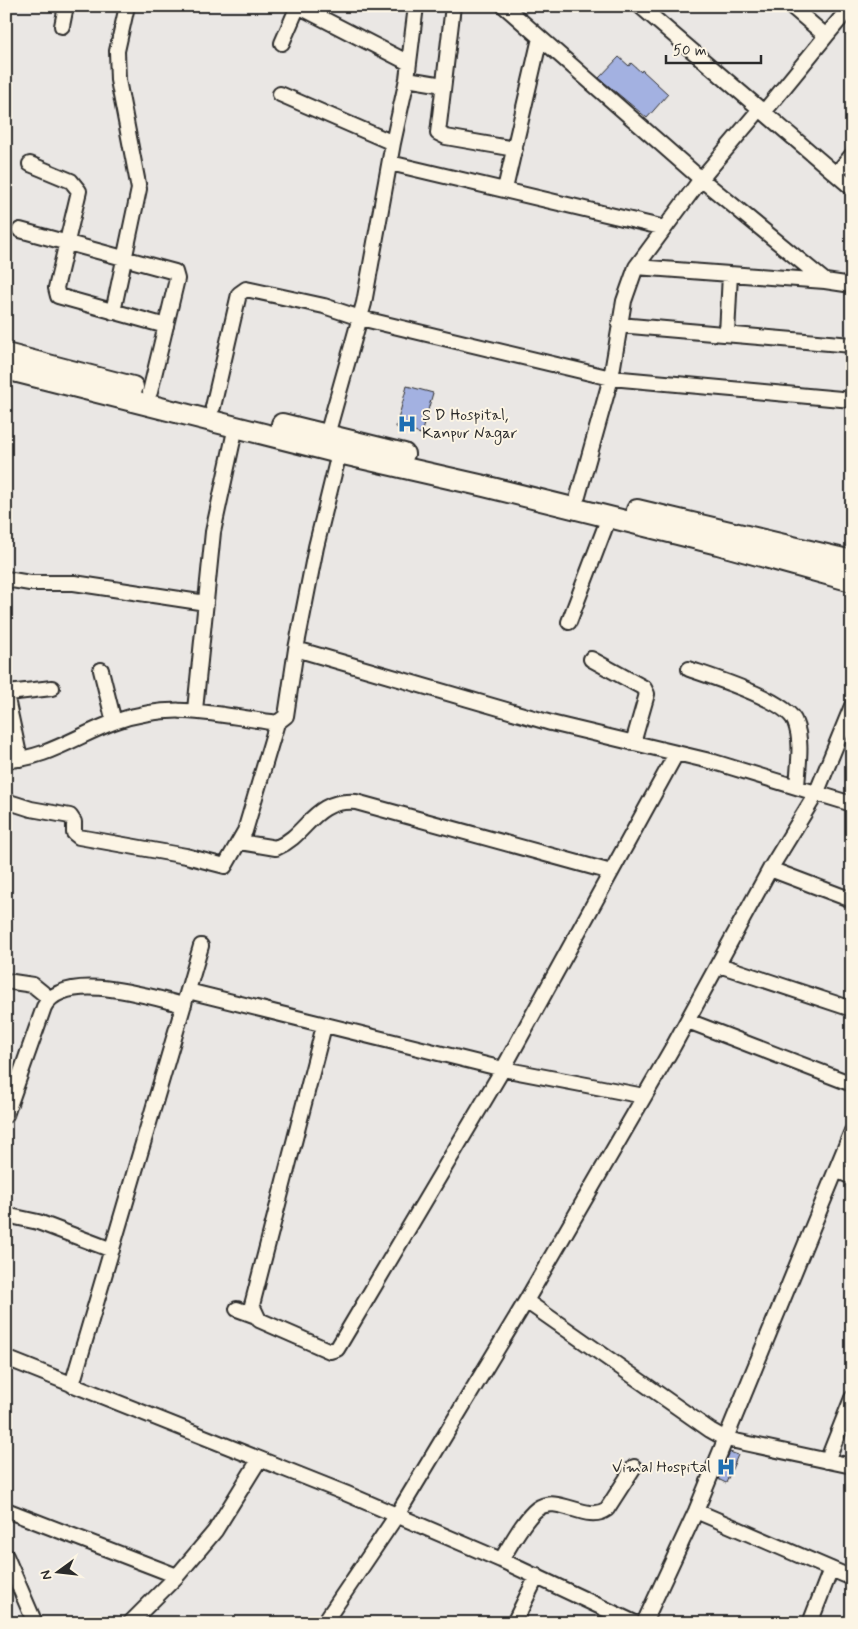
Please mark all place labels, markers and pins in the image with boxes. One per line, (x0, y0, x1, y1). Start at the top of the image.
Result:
place label: S D Hospital, Kanpur Nagar (422, 405, 518, 445)
hospital icon: S D Hospital, Kanpur Nagar (396, 413, 418, 435)
hospital icon: Vimal Hospital (715, 1456, 737, 1478)
place label: Vimal Hospital (612, 1457, 711, 1478)

